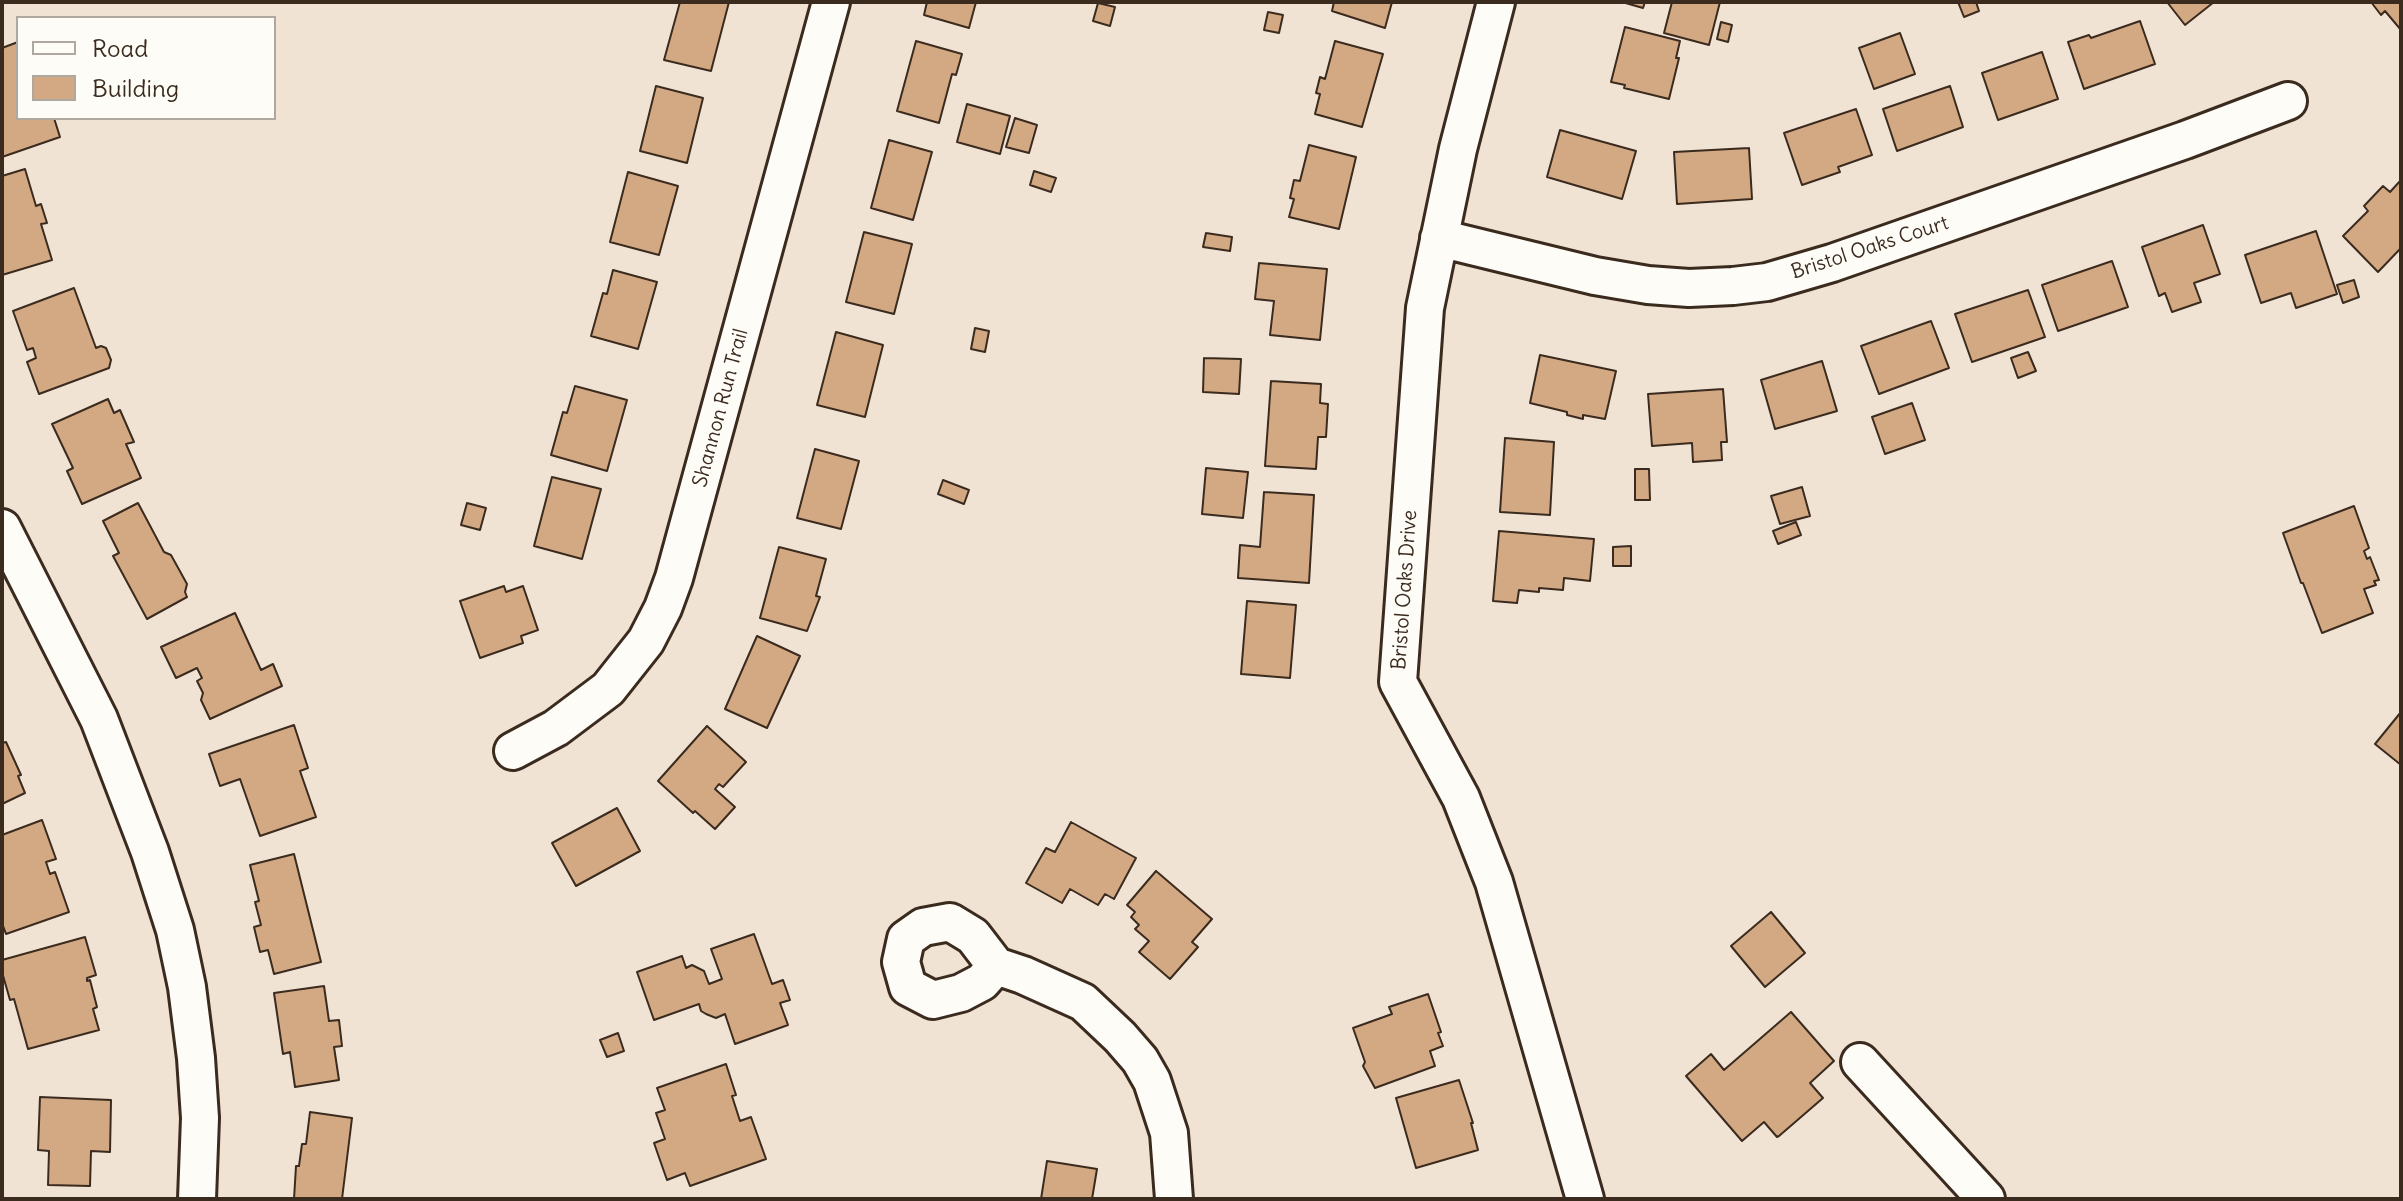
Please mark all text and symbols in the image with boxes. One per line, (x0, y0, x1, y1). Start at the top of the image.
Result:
legend (16, 16, 276, 120)
text: Road (92, 33, 148, 63)
text: Building (92, 73, 179, 103)
street label: Bristol Oaks Court (1788, 211, 1952, 285)
street label: Shannon Run Trail (688, 326, 754, 490)
street label: Bristol Oaks Drive (1387, 509, 1423, 671)

